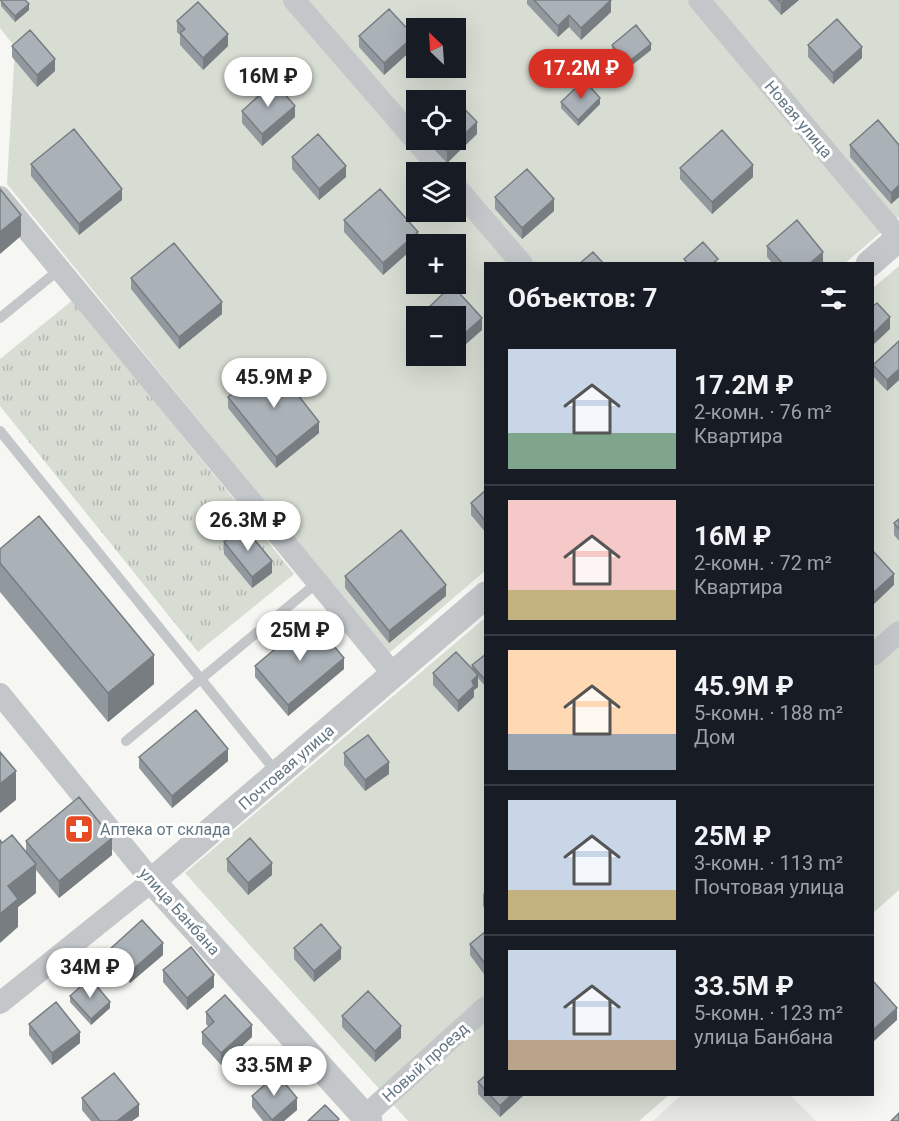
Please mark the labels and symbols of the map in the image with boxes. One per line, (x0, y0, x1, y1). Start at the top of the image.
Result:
north arrow (406, 18, 466, 78)
pin: 17.2M ₽ (526, 49, 636, 100)
pin: 16M ₽ (226, 57, 310, 108)
street label: Новая улица (761, 77, 836, 162)
pin: 45.9M ₽ (219, 358, 329, 409)
pin: 26.3M ₽ (193, 501, 303, 552)
pin: 25M ₽ (258, 611, 342, 662)
street label: Почтовая улица (235, 721, 338, 814)
pharmacy icon: Аптека от склада (63, 813, 95, 845)
place label: Аптека от склада (100, 820, 231, 839)
street label: улица Банбана (135, 864, 224, 959)
pin: 34M ₽ (48, 948, 132, 999)
street label: Новый проезд (379, 1019, 472, 1106)
pin: 33.5M ₽ (219, 1046, 329, 1097)

